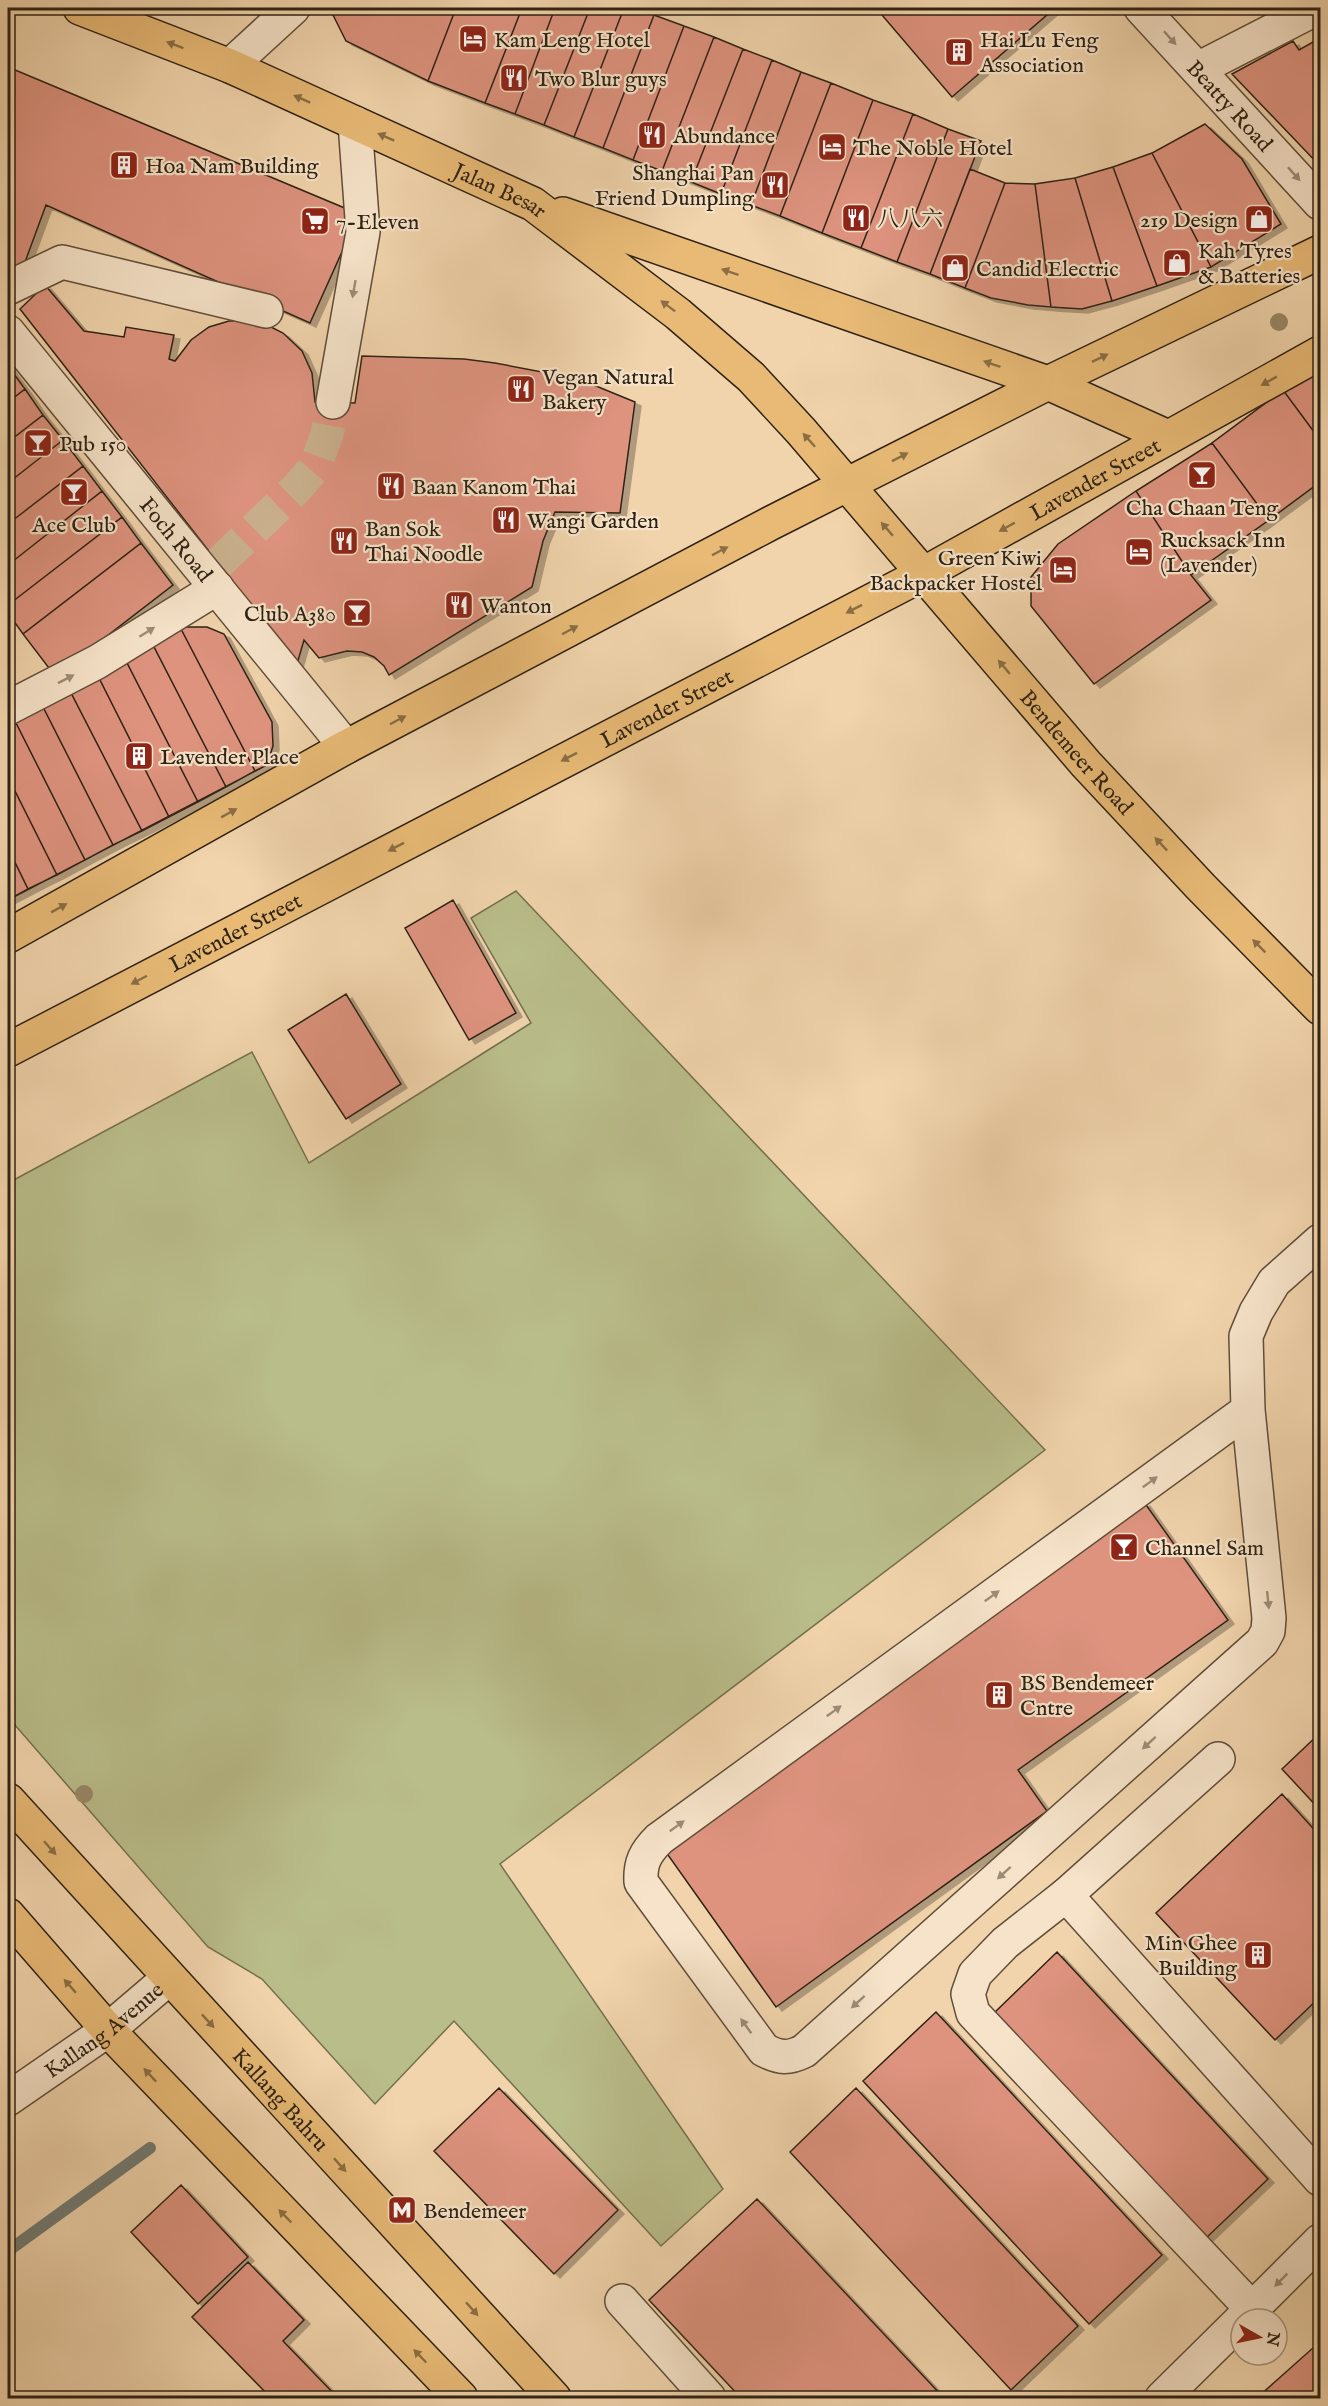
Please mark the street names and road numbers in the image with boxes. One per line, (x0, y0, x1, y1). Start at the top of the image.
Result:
street label: Beatty Road (1180, 55, 1278, 159)
street label: Jalan Besar (446, 156, 552, 225)
street label: Lavender Street (1025, 432, 1167, 528)
street label: Foch Road (132, 492, 218, 589)
street label: Lavender Street (596, 663, 739, 755)
street label: Bendemeer Road (1013, 685, 1139, 822)
street label: Lavender Street (165, 887, 308, 980)
street label: Kallang Avenue (40, 1977, 170, 2086)
street label: Kallang Bahru (225, 2043, 334, 2158)

